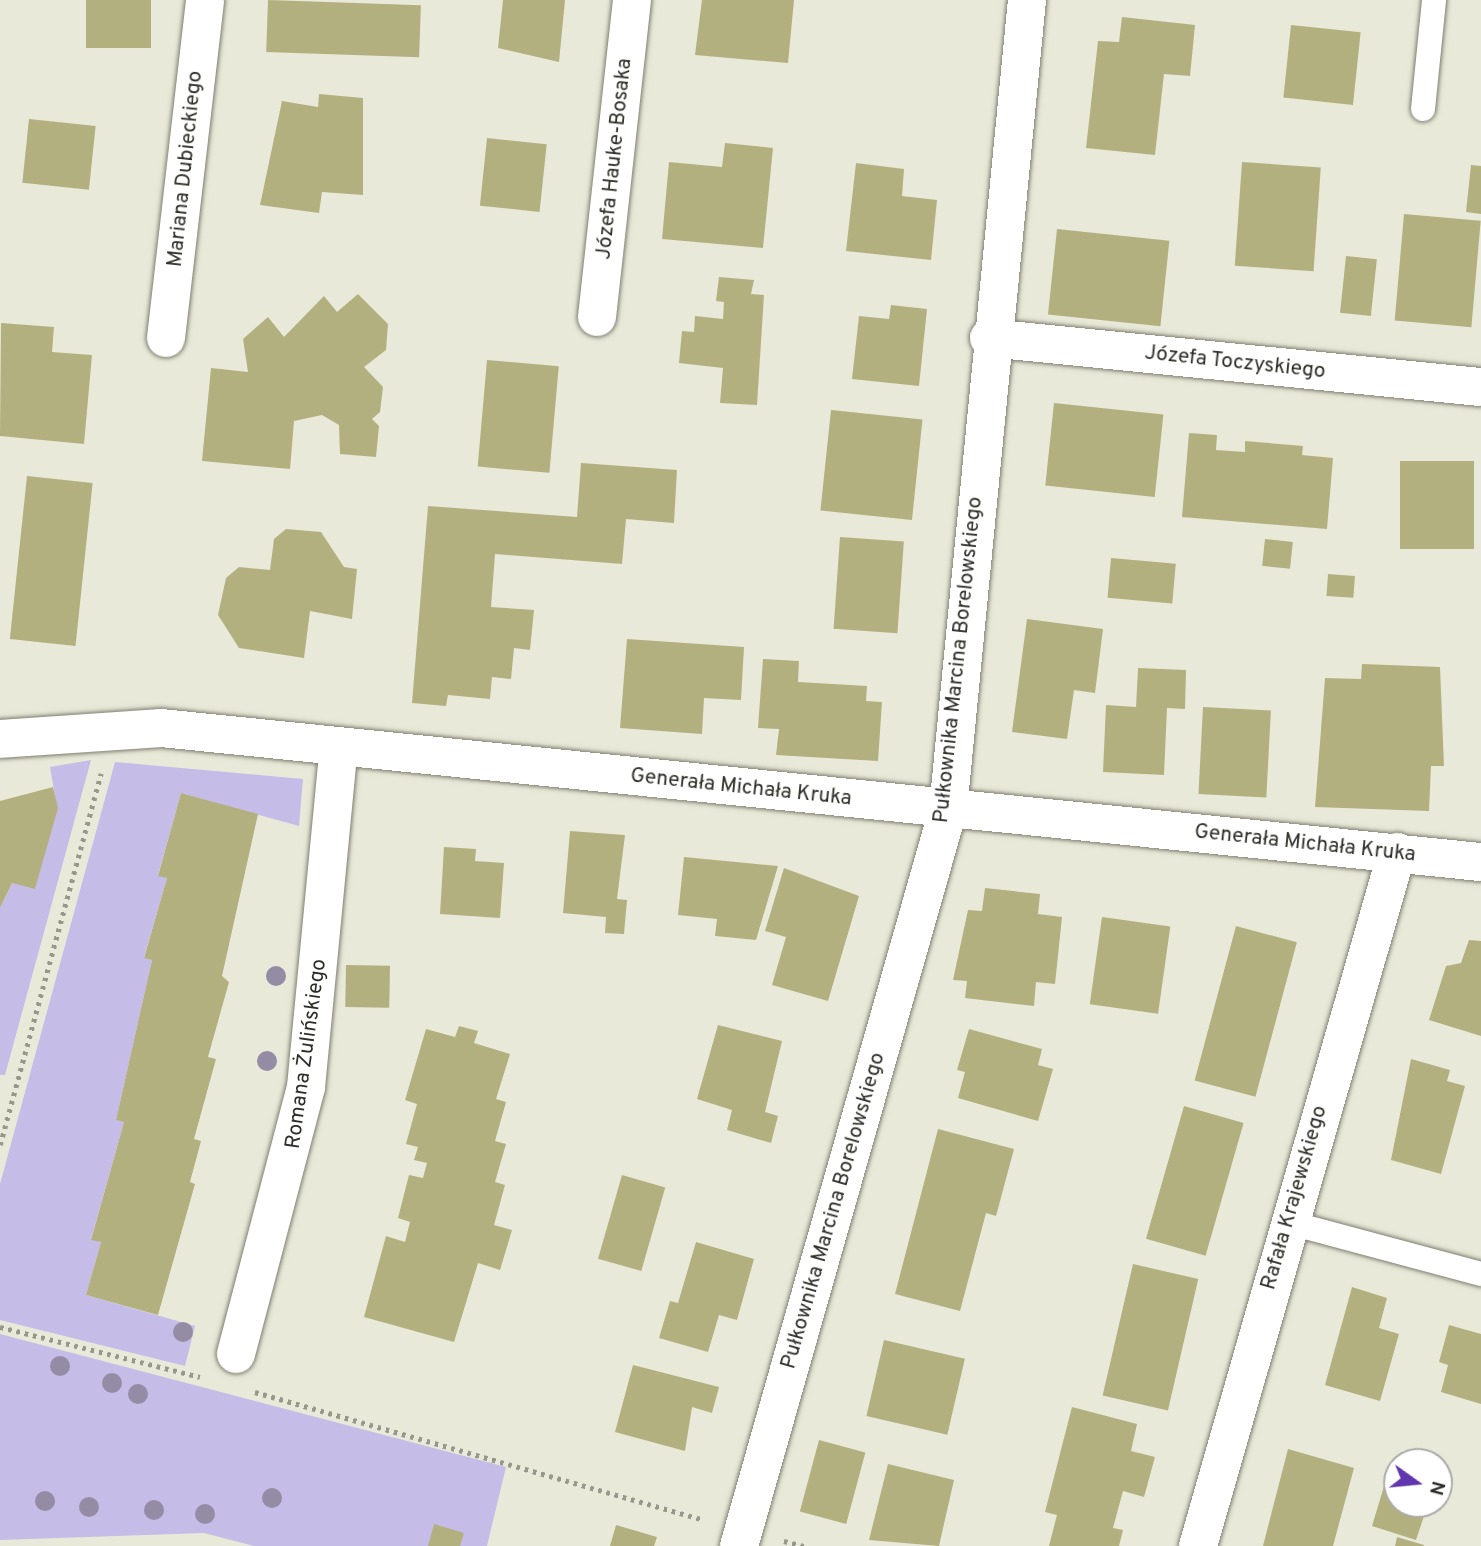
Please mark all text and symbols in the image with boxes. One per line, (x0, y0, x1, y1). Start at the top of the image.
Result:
street label: Józefa Hauke-Bosaka (592, 57, 638, 261)
street label: Mariana Dubieckiego (163, 70, 209, 268)
street label: Józefa Toczyskiego (1143, 341, 1327, 385)
street label: Pułkownika Marcina Borelowskiego (929, 496, 989, 824)
street label: Generała Michała Kruka (629, 764, 853, 812)
street label: Generała Michała Kruka (1193, 820, 1417, 868)
street label: Romana Żulińskiego (281, 957, 333, 1151)
street label: Pułkownika Marcina Borelowskiego (777, 1050, 891, 1372)
street label: Rafała Krajewskiego (1257, 1103, 1333, 1293)
north arrow (1383, 1448, 1453, 1518)
text: N (1423, 1478, 1450, 1498)

